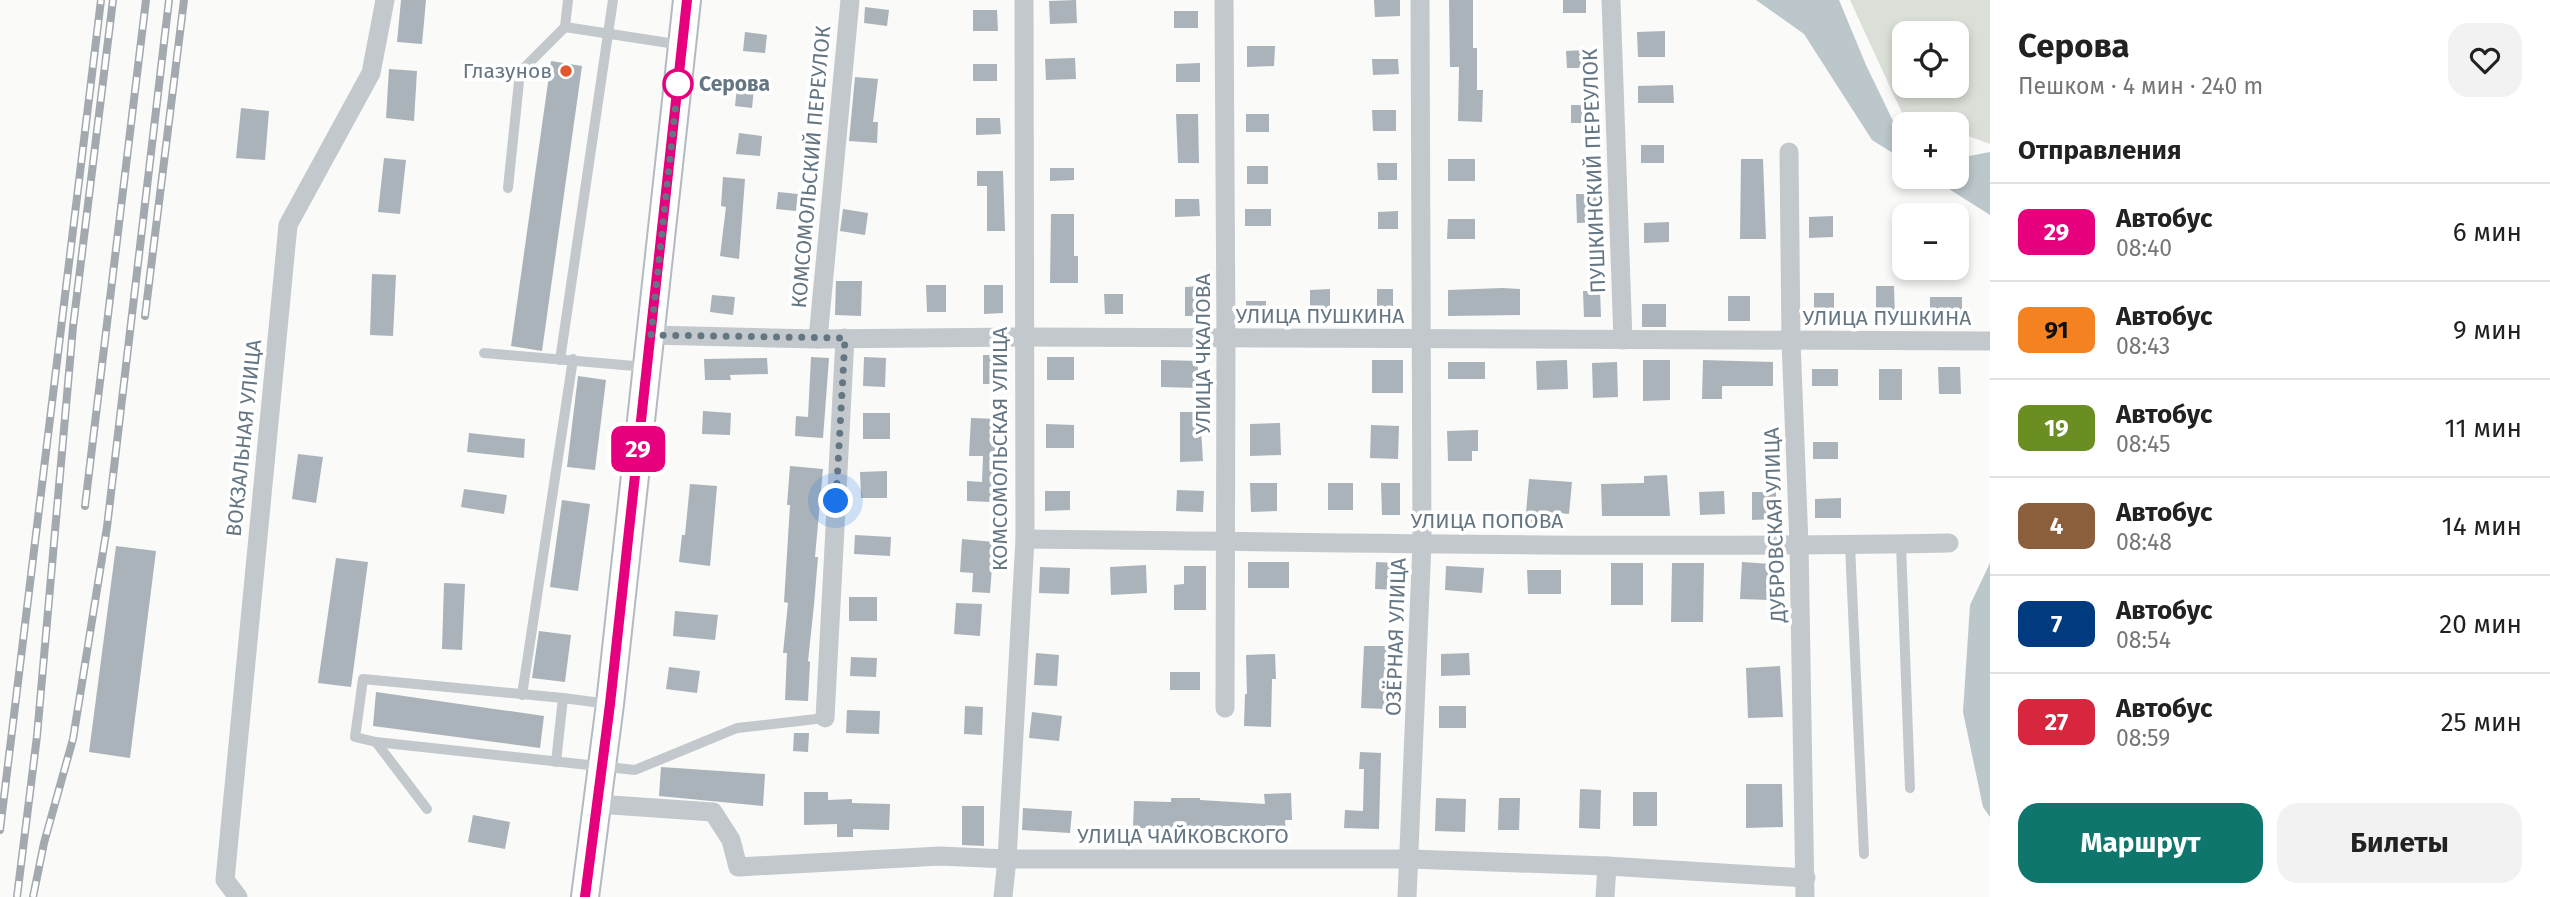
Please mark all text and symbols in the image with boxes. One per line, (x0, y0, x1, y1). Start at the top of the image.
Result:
map controls (1892, 21, 1969, 280)
button: locate (1892, 21, 1969, 98)
button: heart (2448, 23, 2522, 97)
street label: КОМСОМОЛЬСКИЙ ПЕРЕУЛОК (786, 24, 836, 309)
text: Серова (2018, 26, 2130, 66)
street label: ПУШКИНСКИЙ ПЕРЕУЛОК (1577, 48, 1611, 294)
place label: Глазунов (463, 58, 552, 84)
marker: Глазунов (558, 63, 574, 79)
marker: Серова (663, 69, 693, 99)
place label: Серова (699, 71, 770, 97)
text: Пешком · 4 мин · 240 m (2018, 72, 2263, 100)
button: + (1892, 112, 1969, 189)
text: Отправления (2018, 135, 2181, 166)
button: − (1892, 203, 1969, 280)
text: Автобус (2116, 203, 2213, 234)
text: 6 мин (2453, 217, 2522, 248)
text: 29 (2044, 218, 2069, 246)
text: 08:40 (2116, 234, 2172, 262)
street label: УЛИЦА ЧКАЛОВА (1190, 274, 1216, 434)
text: Автобус (2116, 301, 2213, 332)
street label: УЛИЦА ПУШКИНА (1236, 303, 1404, 329)
street label: УЛИЦА ПУШКИНА (1803, 305, 1971, 331)
text: 9 мин (2453, 315, 2522, 346)
text: 91 (2044, 316, 2069, 344)
street label: КОМСОМОЛЬСКАЯ УЛИЦА (987, 327, 1013, 571)
text: 08:43 (2116, 332, 2170, 360)
street label: ВОКЗАЛЬНАЯ УЛИЦА (221, 338, 267, 538)
text: Автобус (2116, 399, 2213, 430)
text: 11 мин (2444, 413, 2522, 444)
text: 19 (2044, 414, 2069, 442)
line badge: 29 (606, 426, 670, 472)
street label: ДУБРОВСКАЯ УЛИЦА (1759, 427, 1791, 624)
text: 08:45 (2116, 430, 2170, 458)
text: 29 (625, 435, 651, 463)
your location (818, 483, 853, 518)
text: Автобус (2116, 497, 2213, 528)
street label: УЛИЦА ПОПОВА (1411, 508, 1563, 534)
text: 14 мин (2442, 511, 2522, 542)
text: 4 (2050, 512, 2063, 540)
text: 08:48 (2116, 528, 2172, 556)
street label: ОЗЁРНАЯ УЛИЦА (1380, 558, 1412, 716)
text: Автобус (2116, 595, 2213, 626)
text: 20 мин (2439, 609, 2522, 640)
text: 7 (2051, 610, 2062, 638)
text: 08:54 (2116, 626, 2171, 654)
text: Автобус (2116, 693, 2213, 724)
text: 25 мин (2441, 707, 2522, 738)
text: 27 (2045, 708, 2068, 736)
text: 08:59 (2116, 724, 2170, 752)
button: Маршрут (2018, 803, 2263, 883)
button: Билеты (2277, 803, 2522, 883)
street label: УЛИЦА ЧАЙКОВСКОГО (1077, 823, 1289, 849)

